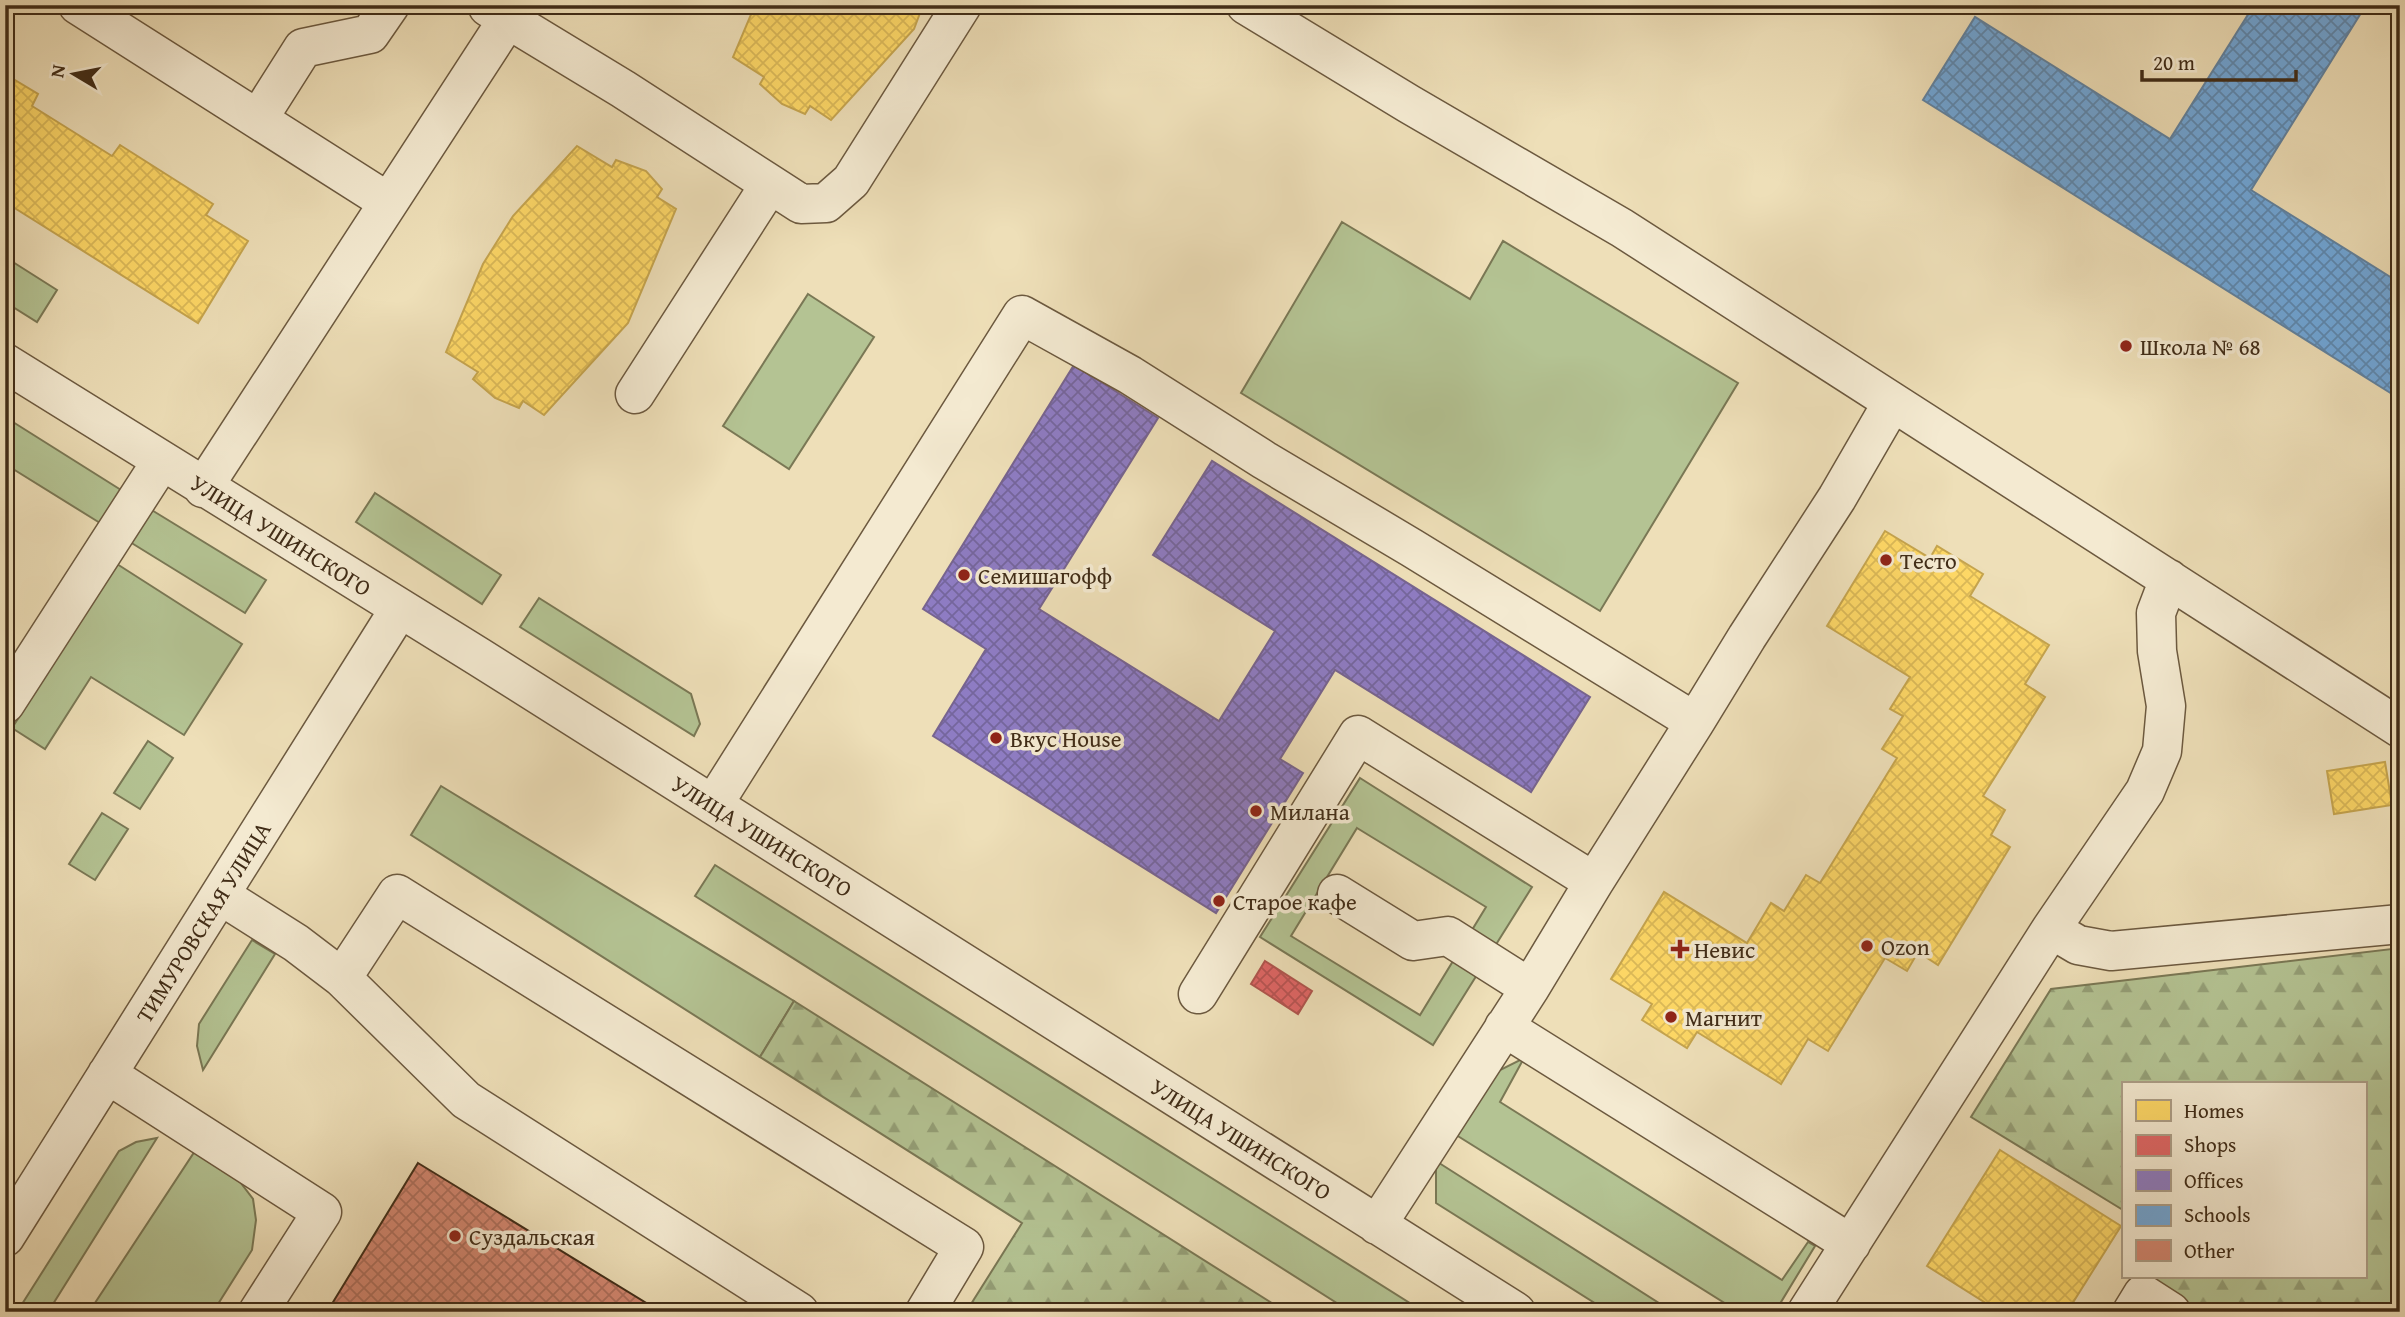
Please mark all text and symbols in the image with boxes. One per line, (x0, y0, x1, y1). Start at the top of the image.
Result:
north arrow (38, 38, 108, 108)
scale bar (2142, 38, 2296, 82)
text: 20 m (2153, 47, 2195, 78)
text: N (42, 62, 72, 80)
place label: Школа № 68 (2140, 330, 2261, 363)
marker: Школа № 68 (2118, 338, 2134, 354)
street label: УЛИЦА УШИНСКОГО (184, 466, 378, 604)
place label: Тесто (1900, 544, 1957, 577)
marker: Тесто (1878, 552, 1894, 568)
place label: Семишагофф (978, 559, 1112, 592)
marker: Семишагофф (956, 567, 972, 583)
place label: Вкус House (1010, 722, 1121, 755)
marker: Вкус House (988, 730, 1004, 746)
street label: УЛИЦА УШИНСКОГО (665, 767, 859, 905)
place label: Милана (1270, 795, 1350, 828)
marker: Милана (1248, 803, 1264, 819)
street label: ТИМУРОВСКАЯ УЛИЦА (128, 815, 278, 1029)
place label: Старое кафе (1233, 885, 1357, 918)
marker: Старое кафе (1211, 893, 1227, 909)
place label: Ozon (1881, 930, 1930, 963)
place label: Невис (1694, 933, 1755, 966)
marker: Ozon (1859, 938, 1875, 954)
marker: Невис (1672, 941, 1688, 957)
place label: Магнит (1685, 1001, 1762, 1034)
marker: Магнит (1663, 1009, 1679, 1025)
street label: УЛИЦА УШИНСКОГО (1144, 1070, 1338, 1208)
legend (2122, 1082, 2366, 1278)
text: Homes (2184, 1095, 2244, 1126)
text: Shops (2184, 1129, 2236, 1160)
text: Offices (2184, 1165, 2244, 1196)
text: Schools (2184, 1199, 2251, 1230)
place label: Суздальская (469, 1220, 595, 1253)
marker: Суздальская (447, 1228, 463, 1244)
text: Other (2184, 1235, 2235, 1266)

